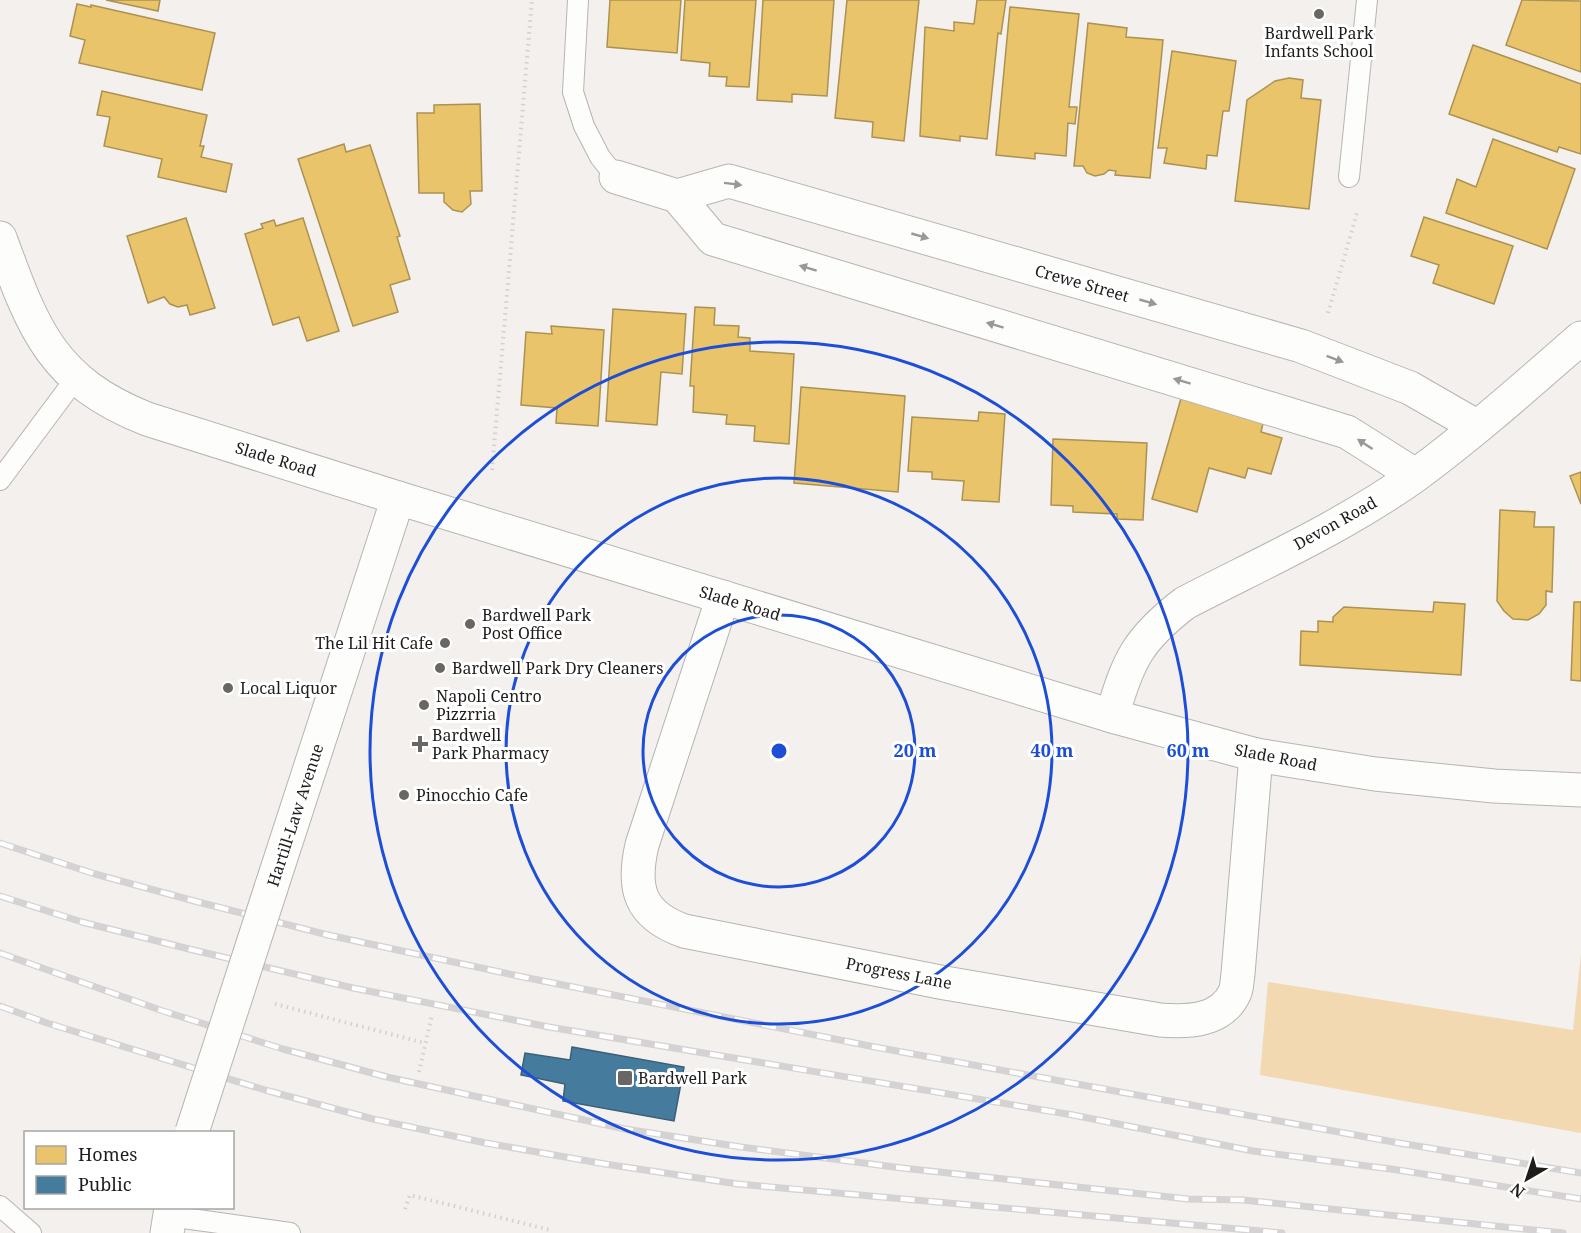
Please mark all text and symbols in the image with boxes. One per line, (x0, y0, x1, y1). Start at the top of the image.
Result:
marker: Bardwell Park Infants School (1312, 7, 1326, 21)
place label: Bardwell Park Infants School (1265, 22, 1374, 62)
one-way arrow (724, 179, 743, 189)
one-way arrow (911, 232, 930, 242)
street label: Crewe Street (1032, 259, 1132, 307)
one-way arrow (799, 263, 817, 272)
one-way arrow (1139, 298, 1157, 307)
one-way arrow (986, 320, 1004, 329)
one-way arrow (1326, 354, 1344, 364)
one-way arrow (1173, 376, 1191, 385)
street label: Slade Road (233, 436, 319, 482)
one-way arrow (1358, 438, 1374, 450)
street label: Devon Road (1290, 491, 1381, 555)
street label: Slade Road (697, 580, 783, 626)
place label: Bardwell Park Post Office (482, 604, 591, 644)
marker: Bardwell Park Post Office (463, 617, 477, 631)
place label: The Lil Hit Cafe (315, 632, 433, 654)
marker: The Lil Hit Cafe (438, 636, 452, 650)
place label: Bardwell Park Dry Cleaners (452, 657, 663, 679)
marker: Bardwell Park Dry Cleaners (433, 661, 447, 675)
place label: Local Liquor (240, 677, 338, 699)
marker: Local Liquor (221, 681, 235, 695)
place label: Napoli Centro Pizzrria (436, 685, 542, 725)
marker: Napoli Centro Pizzrria (417, 698, 431, 712)
place label: Bardwell Park Pharmacy (432, 724, 550, 764)
marker: Bardwell Park Pharmacy (413, 737, 427, 751)
text: 20 m (894, 738, 937, 762)
text: 40 m (1031, 738, 1074, 762)
text: 60 m (1167, 738, 1210, 762)
street label: Slade Road (1233, 738, 1319, 776)
street label: Hartill-Law Avenue (262, 741, 328, 889)
centre of rings (769, 741, 789, 761)
place label: Pinocchio Cafe (416, 784, 528, 806)
marker: Pinocchio Cafe (397, 788, 411, 802)
street label: Progress Lane (844, 952, 954, 994)
place label: Bardwell Park (638, 1067, 747, 1089)
marker: Bardwell Park (616, 1069, 634, 1087)
legend (24, 1131, 234, 1209)
text: Homes (78, 1142, 137, 1166)
north arrow (1497, 1149, 1557, 1209)
text: Public (78, 1172, 132, 1196)
text: N (1505, 1178, 1529, 1203)

